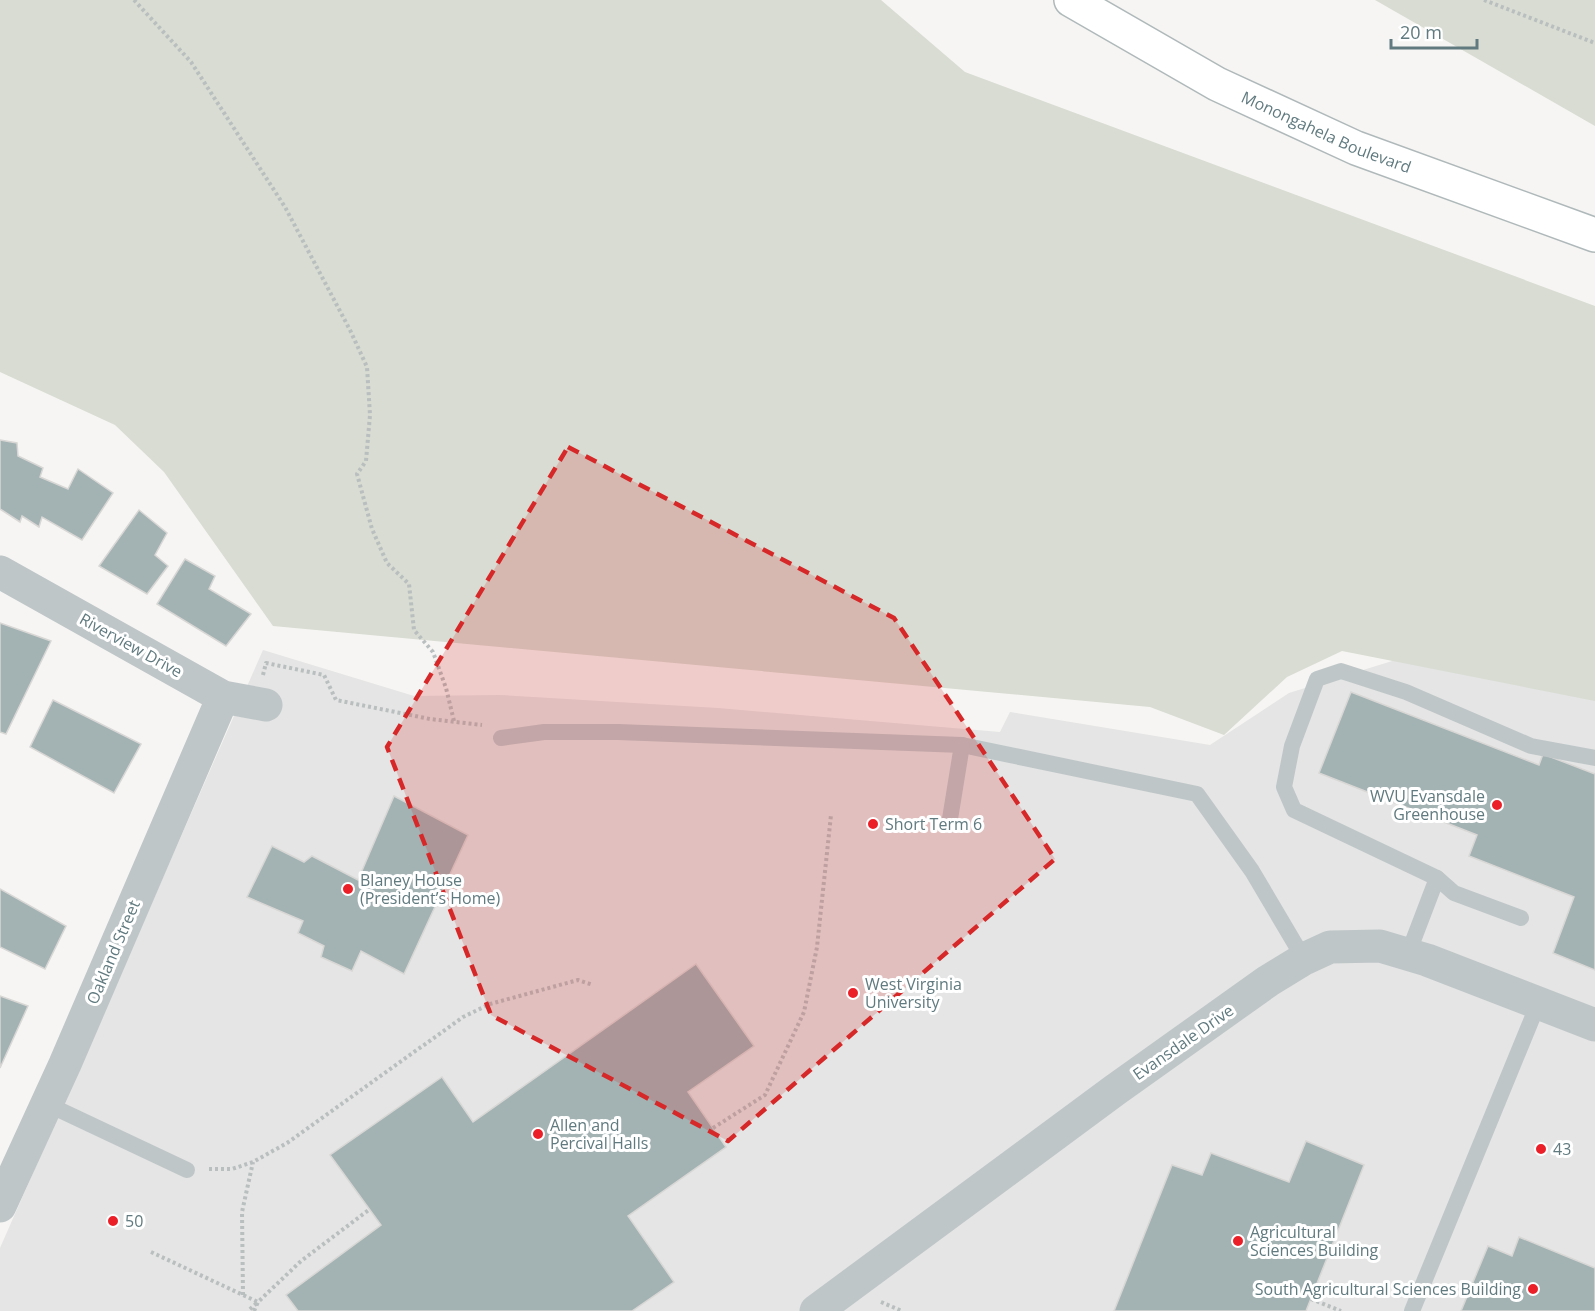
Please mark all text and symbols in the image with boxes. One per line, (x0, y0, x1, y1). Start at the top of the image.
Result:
scale bar (1391, 12, 1476, 50)
text: 20 m (1400, 20, 1442, 44)
street label: Monongahela Boulevard (1238, 86, 1414, 178)
street label: Riverview Drive (76, 608, 186, 682)
place label: WVU Evansdale Greenhouse (1370, 785, 1485, 825)
marker: WVU Evansdale Greenhouse (1490, 798, 1504, 812)
place label: Short Term 6 (885, 813, 982, 835)
marker: Short Term 6 (866, 817, 880, 831)
place label: Blaney House (President’s Home) (360, 869, 501, 909)
marker: Blaney House (President’s Home) (341, 882, 355, 896)
street label: Oakland Street (81, 896, 145, 1007)
place label: West Virginia University (865, 973, 962, 1013)
marker: West Virginia University (846, 986, 860, 1000)
street label: Evansdale Drive (1128, 999, 1238, 1085)
place label: Allen and Percival Halls (550, 1114, 648, 1154)
marker: Allen and Percival Halls (531, 1127, 545, 1141)
place label: 43 (1553, 1138, 1571, 1160)
marker: 43 (1534, 1142, 1548, 1156)
place label: 50 (125, 1210, 143, 1232)
marker: 50 (106, 1214, 120, 1228)
place label: Agricultural Sciences Building (1250, 1221, 1379, 1261)
marker: Agricultural Sciences Building (1231, 1234, 1245, 1248)
place label: South Agricultural Sciences Building (1255, 1278, 1521, 1300)
marker: South Agricultural Sciences Building (1526, 1282, 1540, 1296)

